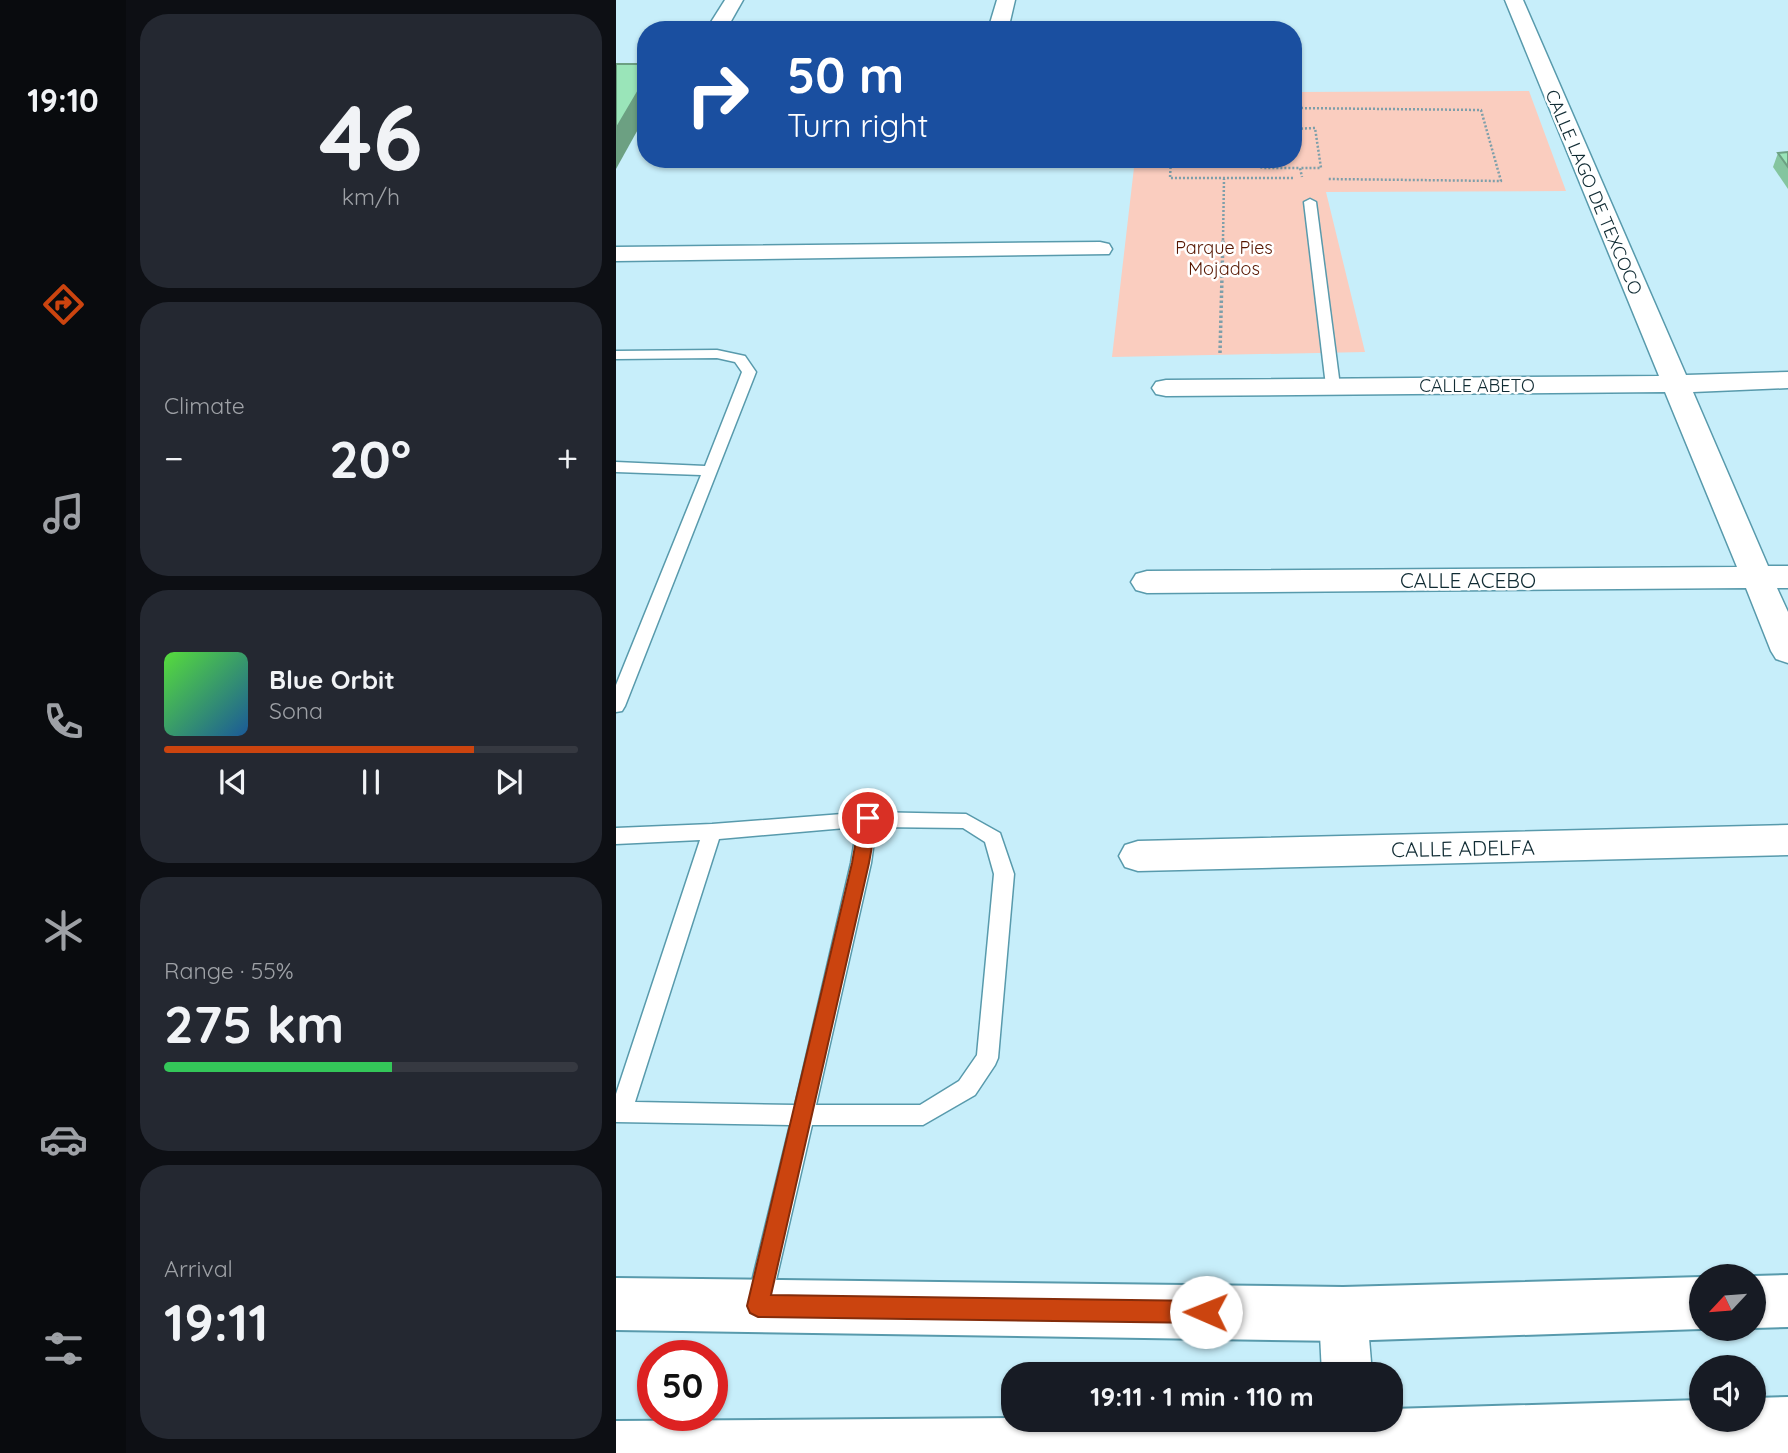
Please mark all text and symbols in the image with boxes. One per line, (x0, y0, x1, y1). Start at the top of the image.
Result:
text: 50 m (787, 44, 904, 105)
icon: right (672, 49, 763, 140)
text: 46 (319, 79, 423, 193)
text: 19:10 (27, 80, 99, 120)
street label: CALLE LAGO DE TEXCOCO (1540, 86, 1648, 298)
text: Turn right (787, 105, 928, 145)
text: km/h (342, 182, 400, 211)
park label: Parque Pies Mojados (1175, 236, 1273, 280)
icon: directions (39, 280, 88, 329)
street label: CALLE ABETO (1419, 374, 1535, 397)
text: Climate (164, 391, 245, 420)
text: 20° (329, 426, 411, 491)
text: − (164, 434, 184, 482)
text: + (557, 434, 578, 482)
icon: music (39, 489, 88, 538)
street label: CALLE ACEBO (1400, 567, 1536, 593)
text: Blue Orbit (269, 663, 395, 696)
text: Sona (269, 696, 323, 725)
icon: phone (39, 697, 88, 746)
icon: previous (214, 763, 252, 801)
icon: pause (352, 763, 390, 801)
icon: next (490, 763, 528, 801)
pin (838, 788, 898, 848)
icon: arrive (849, 799, 887, 837)
street label: CALLE ADELFA (1391, 834, 1535, 862)
icon: climate (39, 906, 88, 955)
text: Range · 55% (164, 956, 294, 985)
text: 275 km (164, 991, 344, 1056)
icon: car (39, 1115, 88, 1164)
text: Arrival (164, 1254, 233, 1283)
north arrow (1689, 1264, 1766, 1340)
map controls (1689, 1264, 1766, 1432)
position arrow (1169, 1275, 1243, 1349)
text: 19:11 (164, 1289, 268, 1354)
icon: filters (39, 1324, 88, 1373)
speed limit sign: 50 (637, 1340, 728, 1431)
button: sound (1689, 1355, 1766, 1432)
text: 19:11 · 1 min · 110 m (1090, 1380, 1314, 1413)

